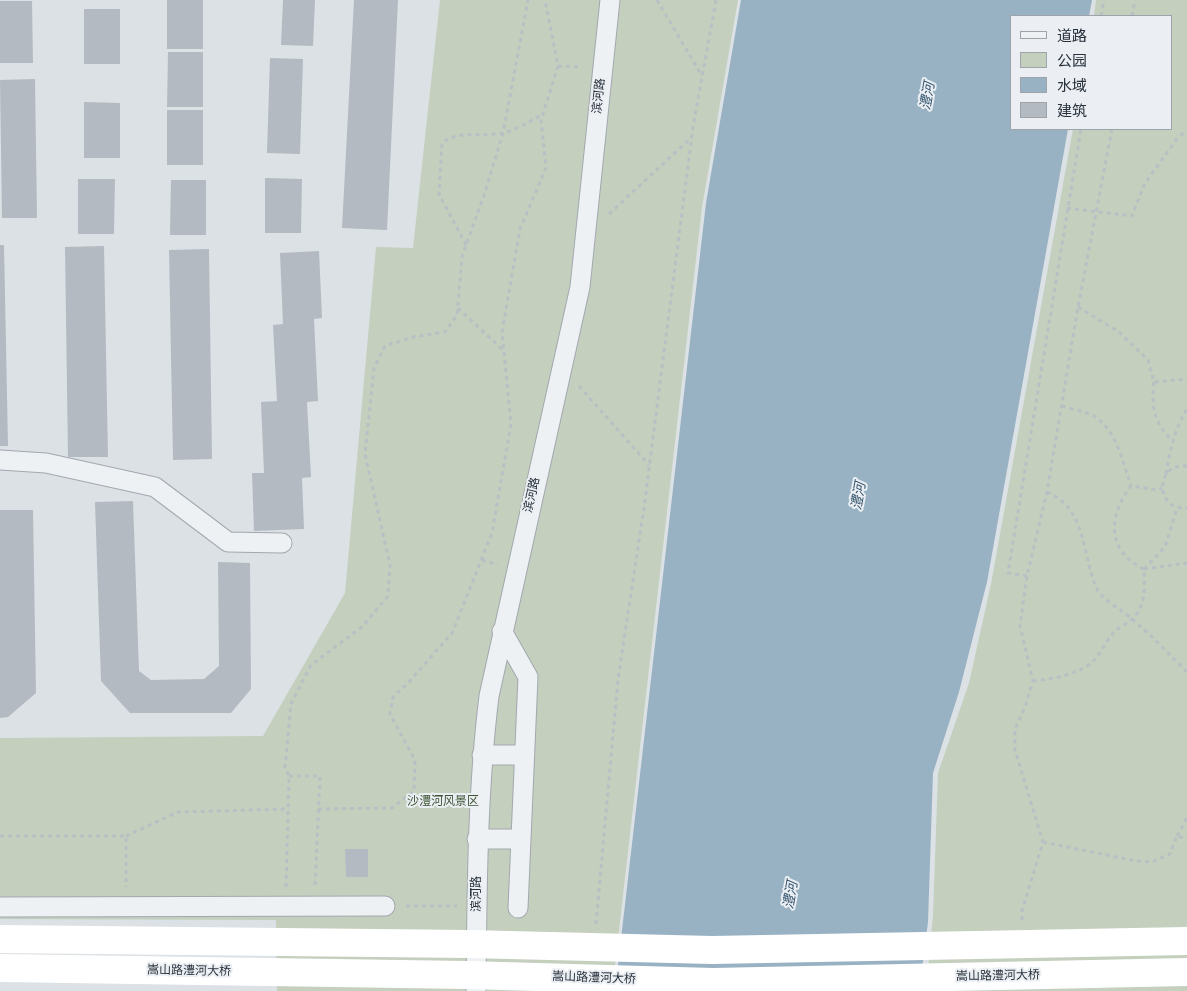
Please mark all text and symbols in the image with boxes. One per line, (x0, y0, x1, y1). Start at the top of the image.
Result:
legend (1010, 15, 1172, 130)
text: 道路 (1057, 27, 1087, 45)
text: 公园 (1057, 52, 1087, 70)
street label: 滨河路 (590, 77, 608, 115)
text: 水域 (1057, 77, 1087, 95)
water label: 澧河 (917, 81, 939, 111)
text: 建筑 (1057, 102, 1087, 120)
street label: 滨河路 (521, 476, 543, 514)
water label: 澧河 (848, 481, 870, 511)
park label: 沙澧河风景区 (407, 795, 479, 809)
street label: 滨河路 (470, 876, 484, 912)
water label: 澧河 (780, 880, 802, 910)
street label: 嵩山路澧河大桥 (147, 963, 231, 979)
street label: 嵩山路澧河大桥 (956, 968, 1040, 984)
street label: 嵩山路澧河大桥 (552, 969, 636, 987)

